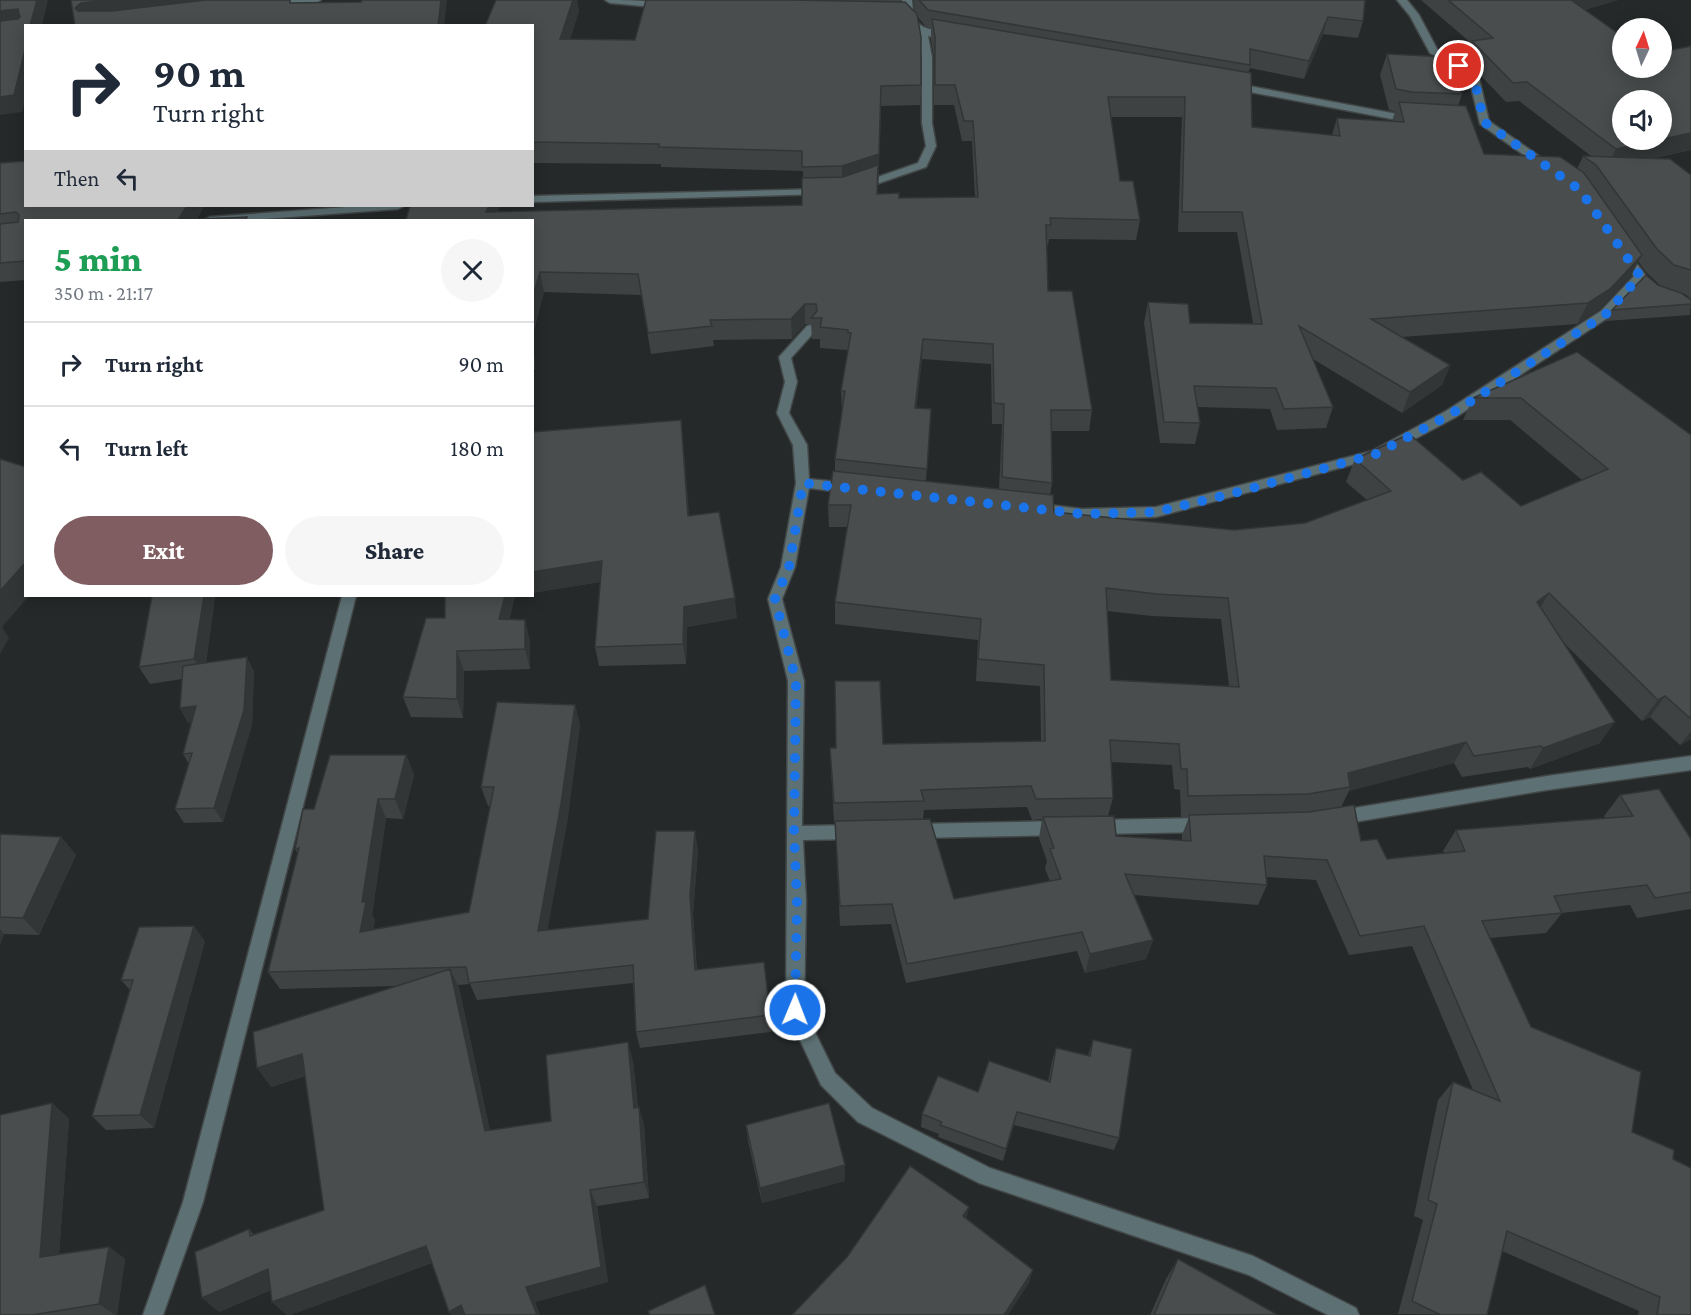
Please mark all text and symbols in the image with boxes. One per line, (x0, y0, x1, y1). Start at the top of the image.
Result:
north arrow (1612, 18, 1672, 78)
map controls (1612, 18, 1672, 150)
pin (1433, 40, 1484, 91)
icon: right (54, 48, 132, 126)
text: 90 m (153, 49, 245, 96)
icon: arrive (1442, 49, 1475, 82)
button: sound (1612, 90, 1672, 150)
text: Turn right (153, 98, 264, 128)
icon: left (111, 162, 144, 195)
text: Then (54, 166, 99, 191)
text: 5 min (54, 239, 142, 279)
button: close (441, 239, 504, 302)
text: 350 m · 21:17 (54, 282, 153, 304)
icon: right (54, 348, 87, 381)
text: Turn right (105, 352, 203, 377)
text: 90 m (459, 352, 504, 377)
icon: left (54, 432, 87, 465)
text: Turn left (105, 436, 188, 461)
text: 180 m (451, 436, 504, 461)
button: Exit (54, 516, 273, 585)
button: Share (285, 516, 504, 585)
position arrow (763, 978, 827, 1042)

